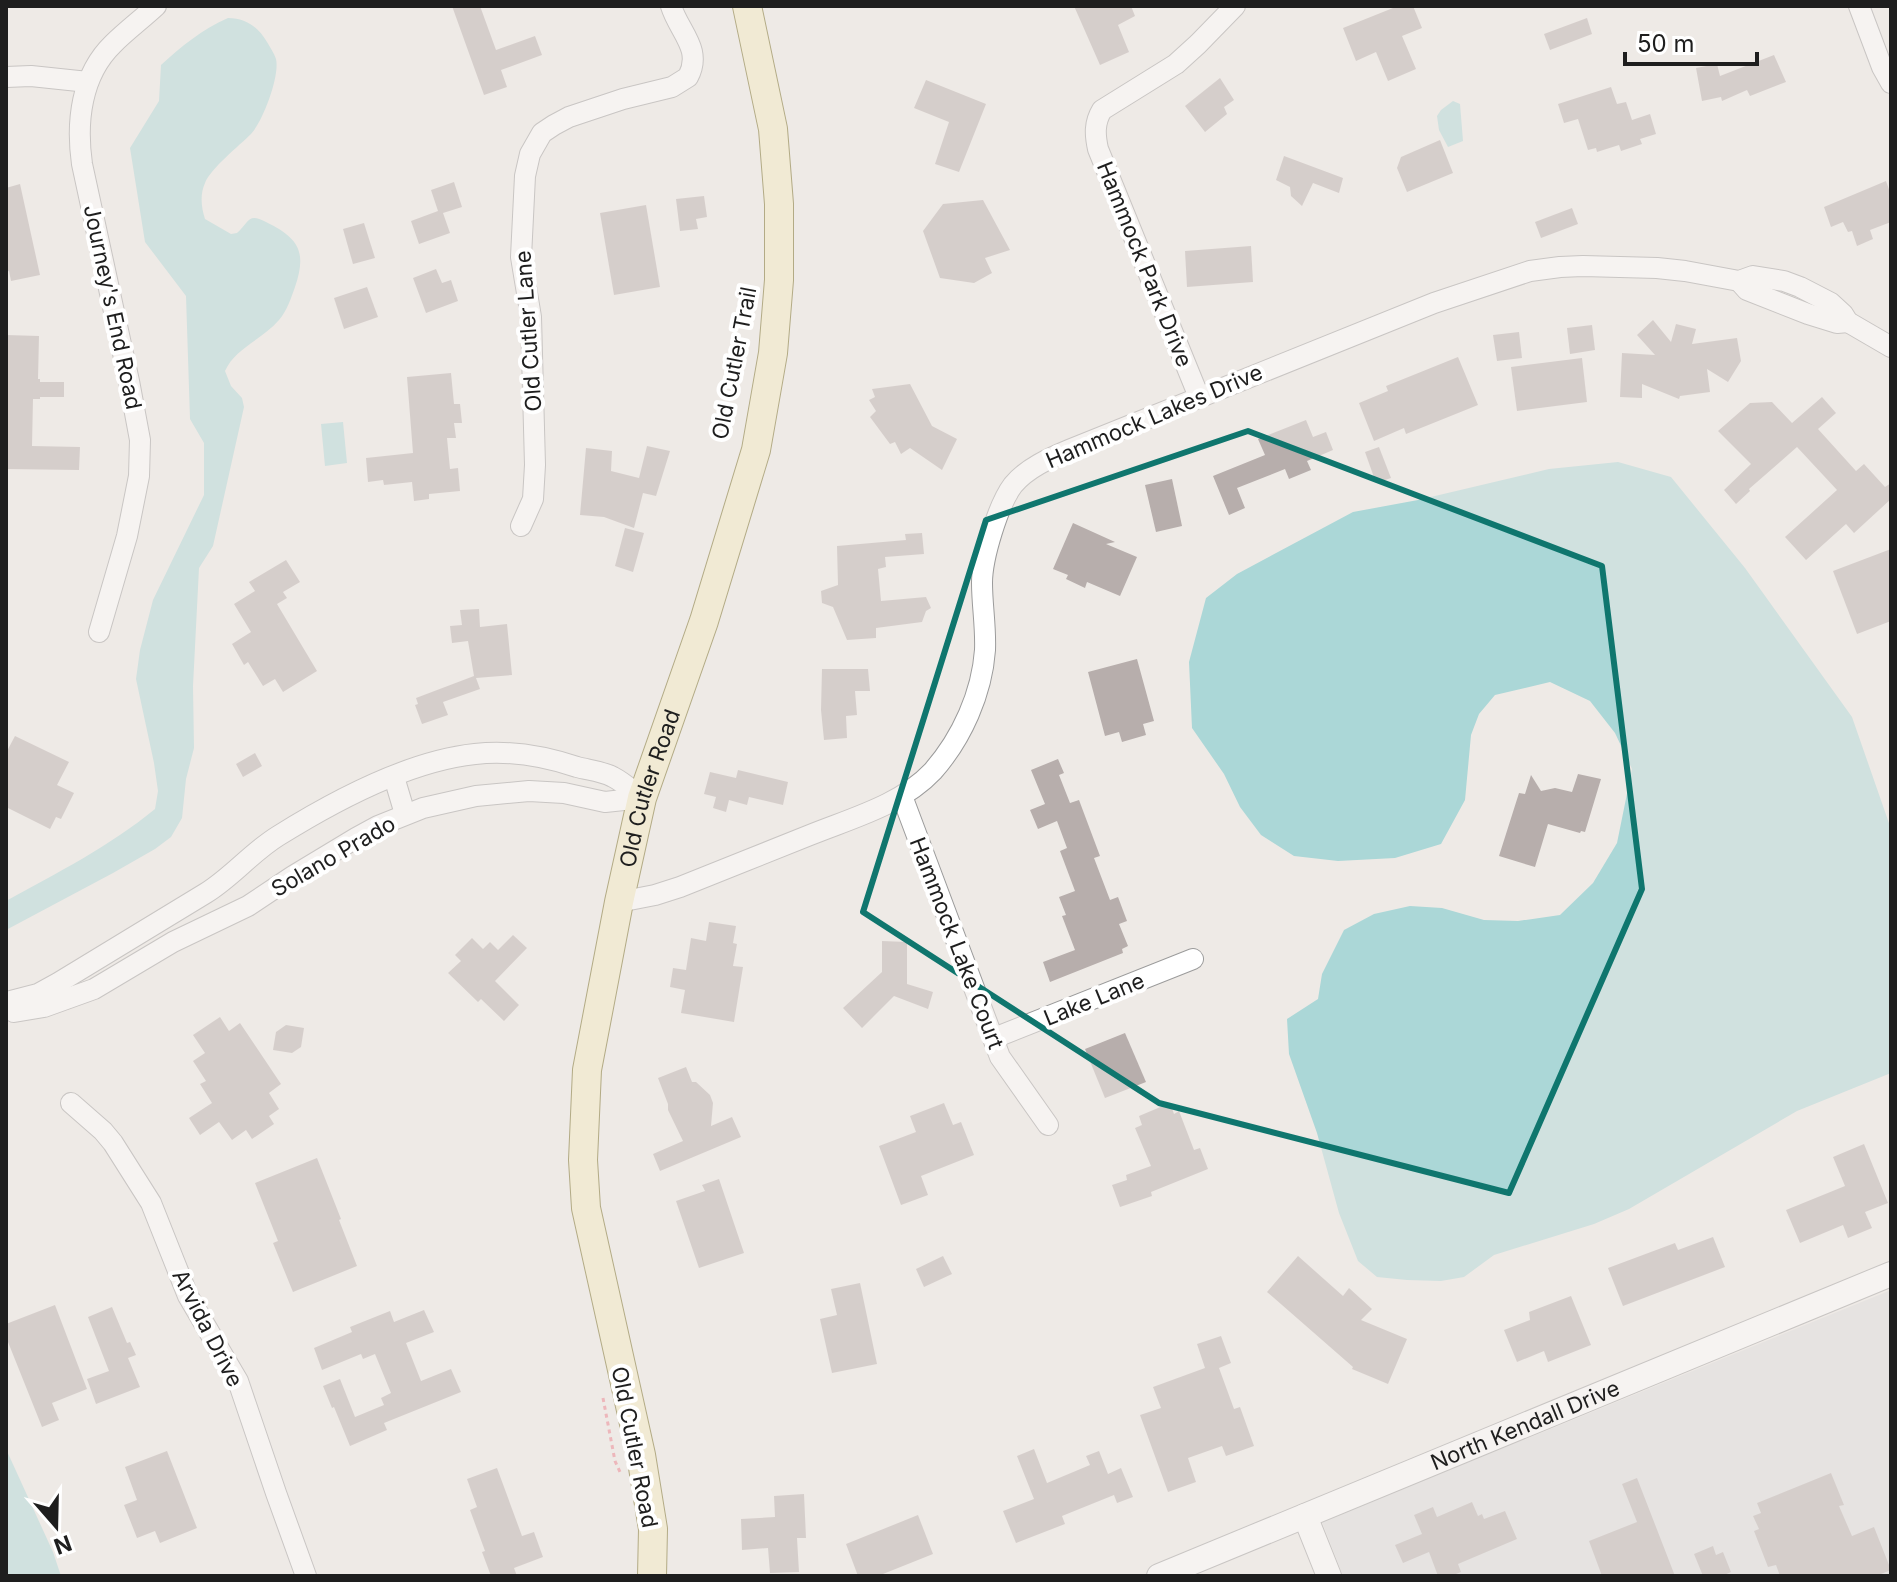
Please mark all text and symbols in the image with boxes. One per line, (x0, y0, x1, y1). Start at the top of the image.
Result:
scale bar (1625, 16, 1757, 66)
text: 50 m (1637, 29, 1695, 58)
street label: Hammock Park Drive (1092, 158, 1198, 370)
street label: Journey's End Road (79, 202, 147, 412)
street label: Old Cutler Lane (509, 250, 547, 412)
street label: Old Cutler Trail (706, 284, 762, 442)
street label: Hammock Lakes Drive (1042, 359, 1266, 473)
street label: Old Cutler Road (614, 706, 685, 870)
street label: Solano Prado (266, 810, 400, 902)
street label: Hammock Lake Court (905, 833, 1009, 1053)
street label: Lake Lane (1040, 967, 1148, 1031)
street label: Arvida Drive (167, 1265, 249, 1391)
street label: Old Cutler Road (607, 1364, 663, 1530)
street label: North Kendall Drive (1427, 1374, 1623, 1475)
north arrow (16, 1486, 96, 1566)
text: N (51, 1530, 75, 1560)

